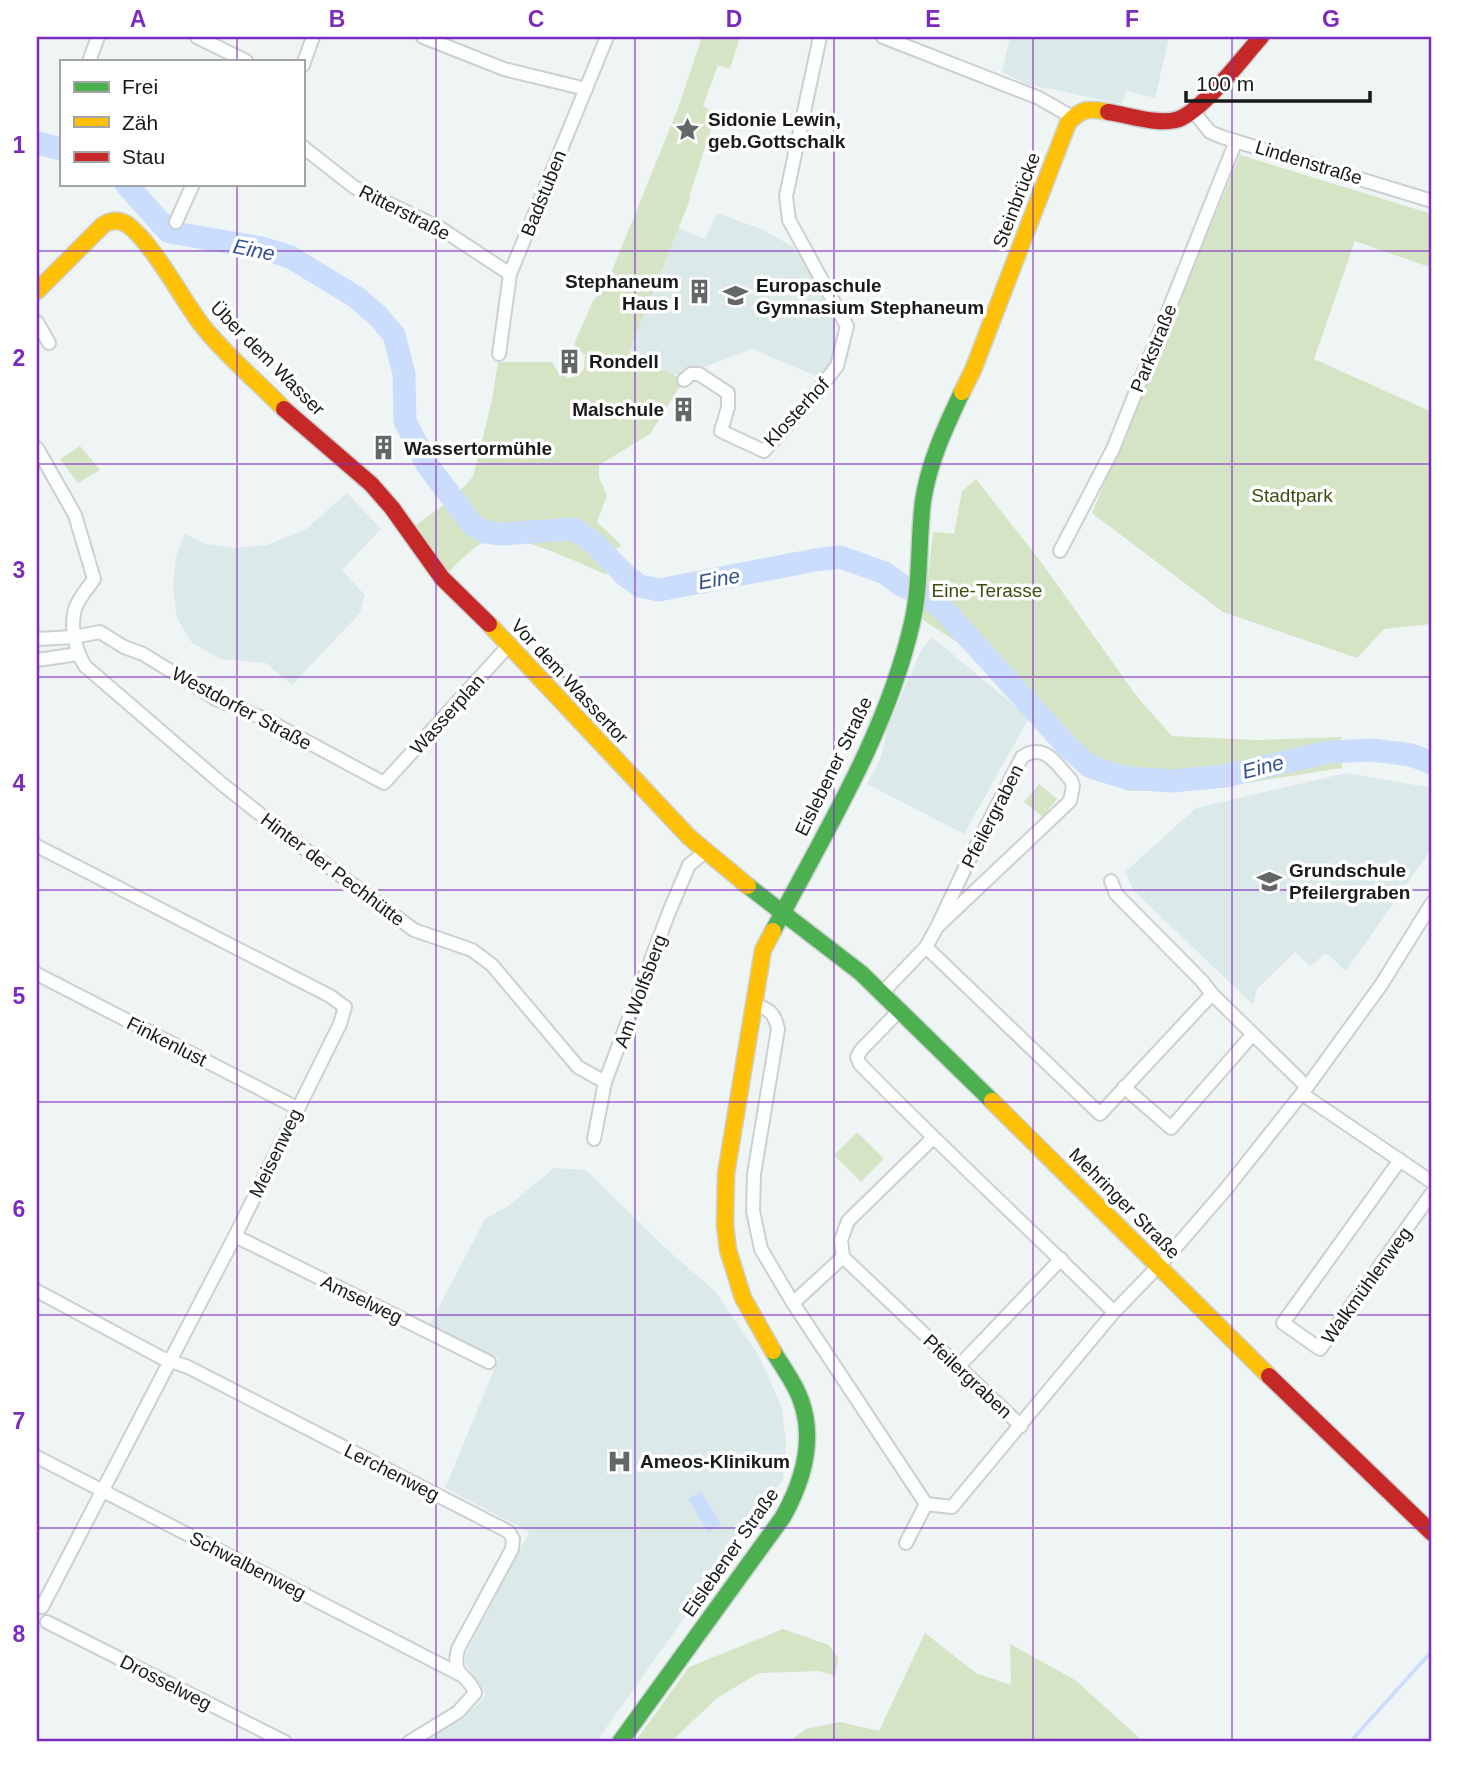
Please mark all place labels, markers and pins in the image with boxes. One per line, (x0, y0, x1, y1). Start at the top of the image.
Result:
place label: Sidonie Lewin, geb.Gottschalk (708, 109, 846, 152)
place icon: Sidonie Lewin, geb.Gottschalk (674, 116, 702, 144)
place label: Stephaneum Haus I (565, 271, 679, 314)
place label: Europaschule Gymnasium Stephaneum (756, 275, 984, 318)
building icon: Stephaneum Haus I (685, 278, 713, 306)
school or university icon: Europaschule Gymnasium Stephaneum (722, 282, 750, 310)
building icon: Rondell (555, 347, 583, 375)
place label: Rondell (589, 351, 659, 372)
building icon: Malschule (670, 395, 698, 423)
place label: Malschule (572, 399, 664, 420)
building icon: Wassertormühle (370, 434, 398, 462)
place label: Wassertormühle (404, 438, 552, 459)
place label: Grundschule Pfeilergraben (1289, 860, 1410, 903)
school or university icon: Grundschule Pfeilergraben (1255, 867, 1283, 895)
hospital icon: Ameos-Klinikum (606, 1447, 634, 1475)
place label: Ameos-Klinikum (640, 1451, 790, 1472)

